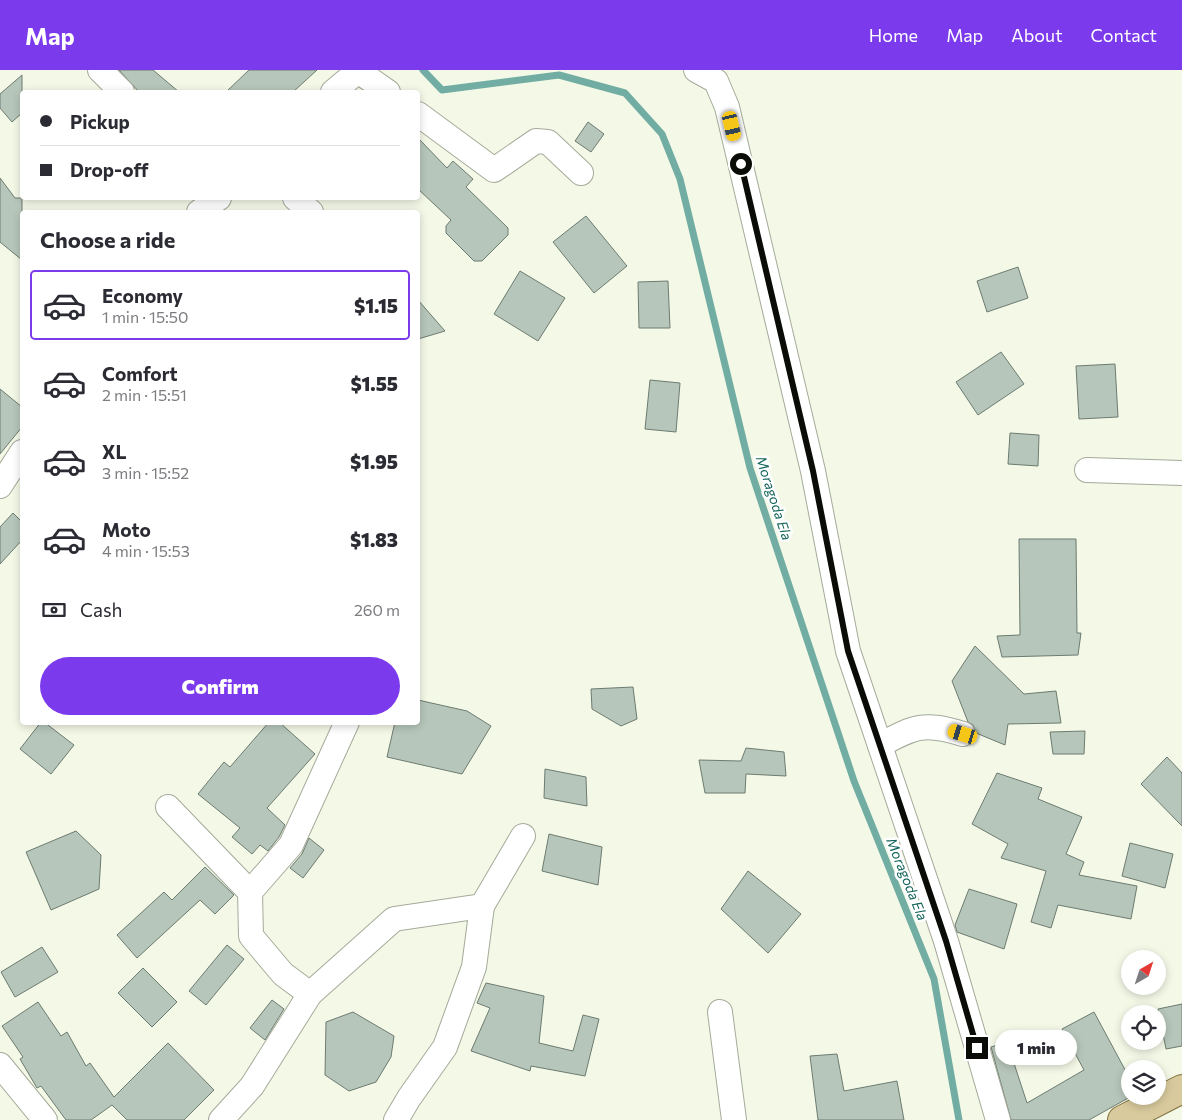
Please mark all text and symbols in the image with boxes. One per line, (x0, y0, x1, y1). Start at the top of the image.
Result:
text: Map (25, 21, 75, 50)
text: Home (869, 24, 918, 46)
text: Map (946, 24, 983, 46)
text: About (1011, 24, 1063, 46)
text: Contact (1091, 24, 1157, 46)
text: Pickup (70, 110, 130, 133)
car (721, 110, 742, 142)
route start (730, 153, 752, 175)
text: Drop-off (70, 158, 149, 181)
text: Choose a ride (40, 226, 175, 253)
icon: car (42, 283, 87, 328)
text: Economy (102, 284, 183, 307)
text: $1.15 (354, 294, 398, 317)
text: 1 min · 15:50 (102, 307, 189, 326)
icon: car (42, 361, 87, 406)
text: Comfort (102, 362, 178, 385)
text: $1.55 (350, 372, 398, 395)
text: 2 min · 15:51 (102, 385, 187, 404)
icon: car (42, 439, 87, 484)
text: XL (102, 440, 127, 463)
text: $1.95 (350, 450, 398, 473)
water label: Moragoda Ela (753, 454, 796, 542)
text: 3 min · 15:52 (102, 463, 189, 482)
icon: car (42, 517, 87, 562)
text: Moto (102, 518, 151, 541)
text: $1.83 (350, 528, 398, 551)
text: 4 min · 15:53 (102, 541, 190, 560)
icon: cash (40, 596, 68, 624)
text: Cash (80, 598, 122, 621)
text: 260 m (354, 600, 400, 619)
button: Confirm (40, 657, 400, 715)
car (946, 722, 979, 746)
water label: Moragoda Ela (883, 835, 932, 923)
north arrow (1121, 950, 1166, 995)
map controls (1121, 950, 1166, 1105)
button: locate (1121, 1005, 1166, 1050)
callout: 1 min (994, 1030, 1077, 1066)
route end (966, 1037, 988, 1059)
text: 1 min (1017, 1038, 1055, 1057)
button: layers (1121, 1060, 1166, 1105)

